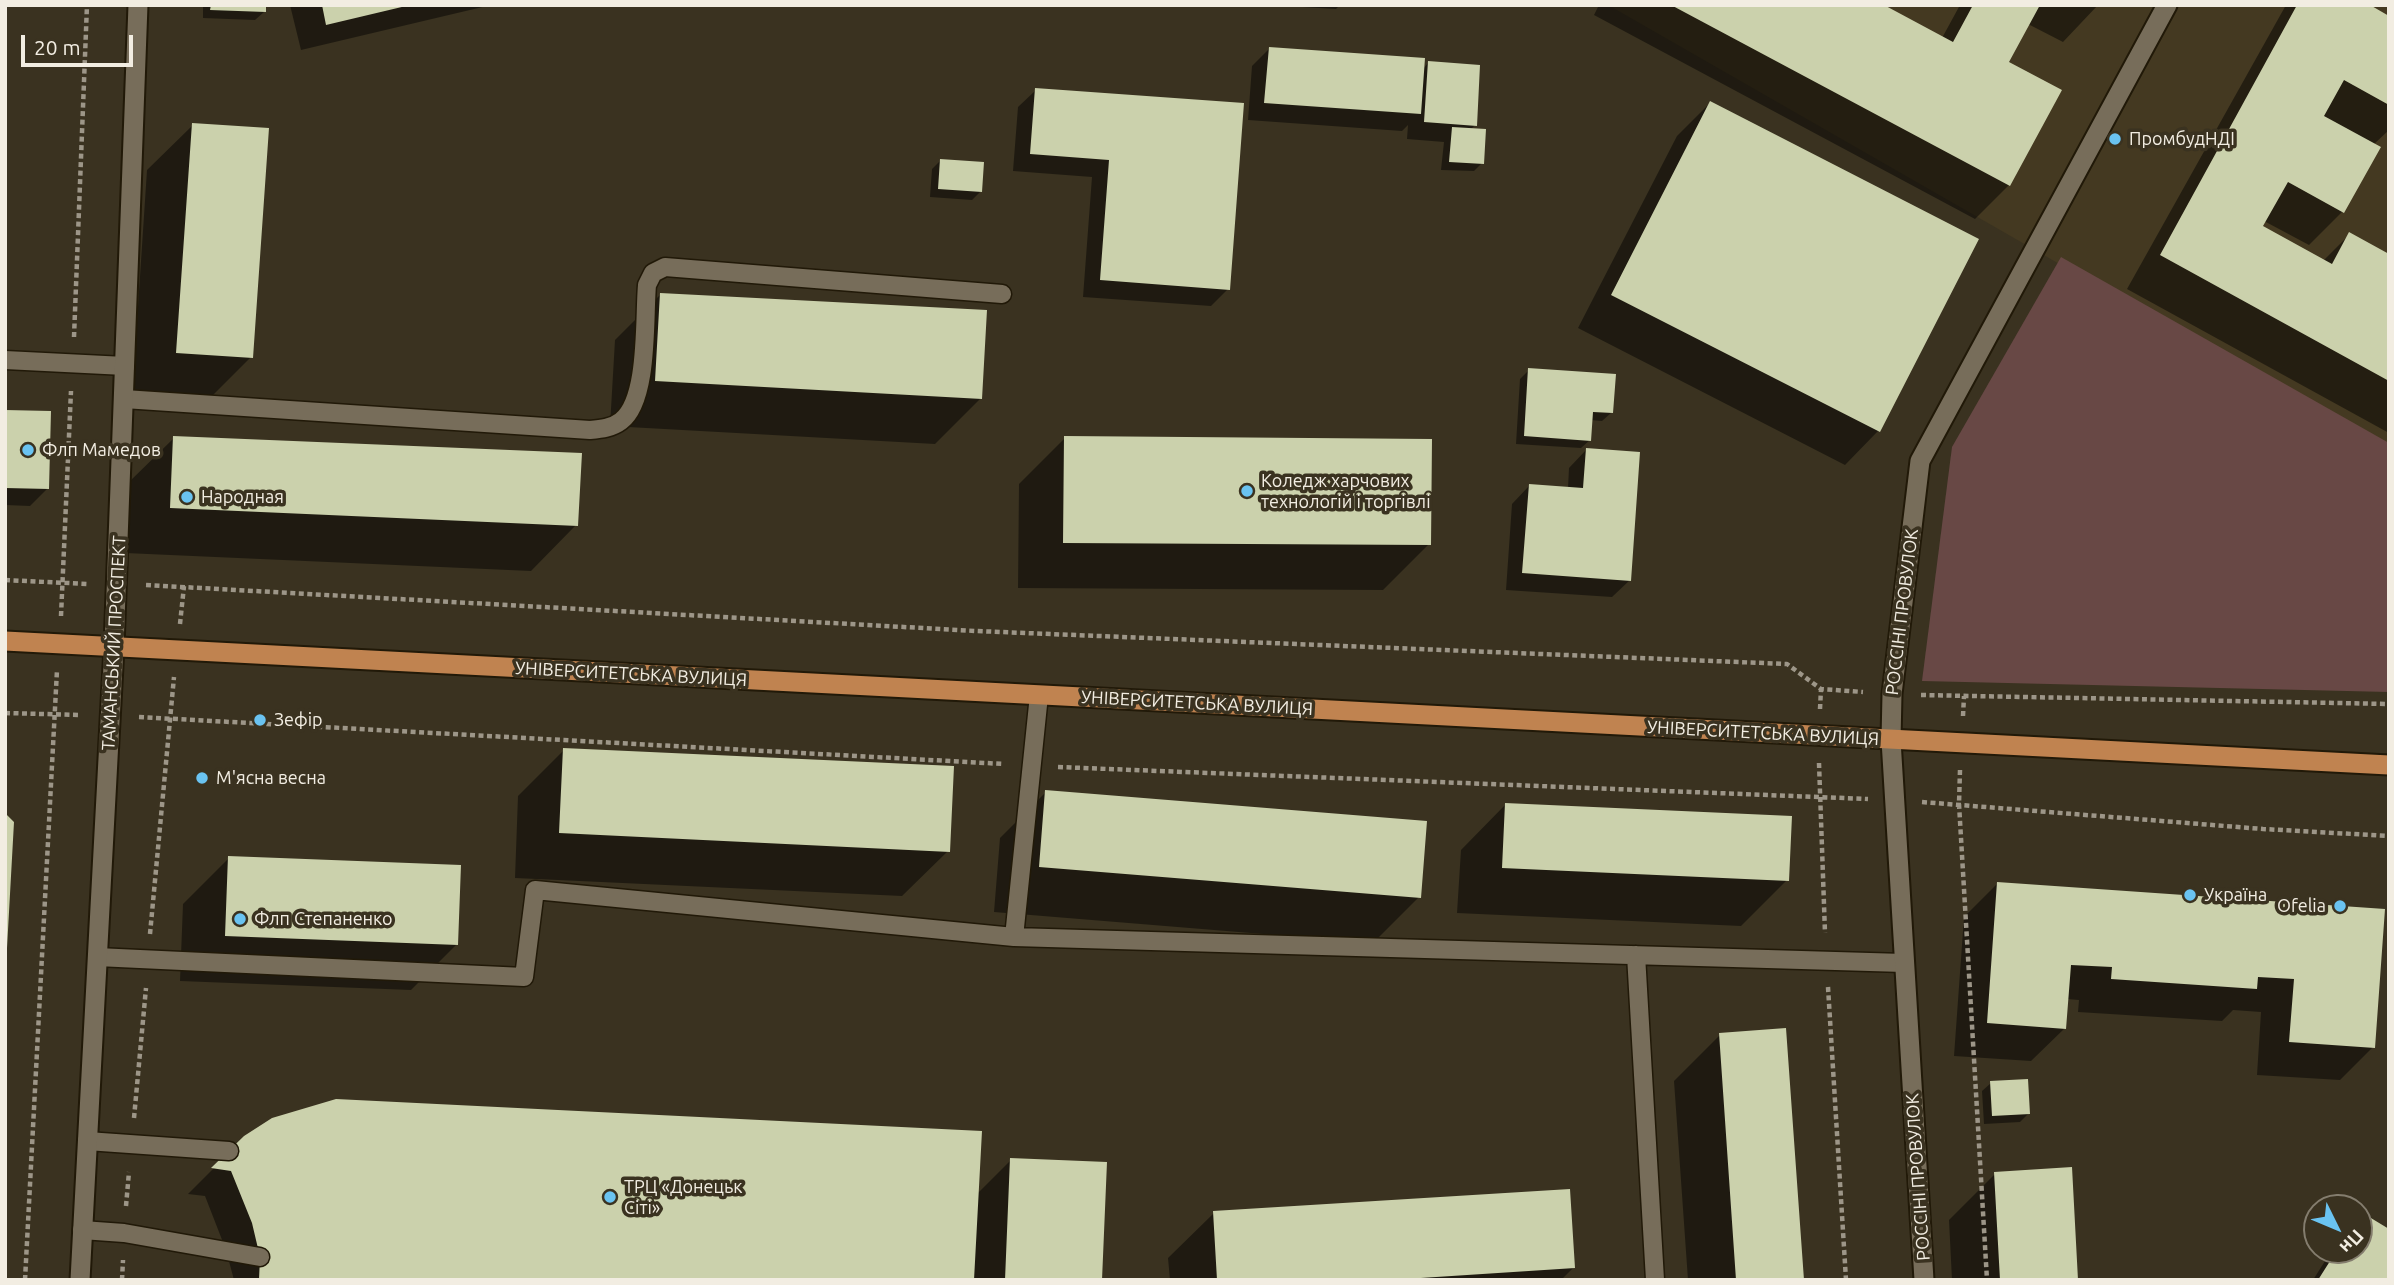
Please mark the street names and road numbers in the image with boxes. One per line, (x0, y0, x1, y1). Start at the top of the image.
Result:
street label: РОССІНІ ПРОВУЛОК (1881, 528, 1923, 696)
street label: ТАМАНСЬКИЙ ПРОСПЕКТ (98, 535, 130, 751)
street label: УНІВЕРСИТЕТСЬКА ВУЛИЦЯ (514, 657, 748, 691)
street label: УНІВЕРСИТЕТСЬКА ВУЛИЦЯ (1080, 686, 1314, 720)
street label: УНІВЕРСИТЕТСЬКА ВУЛИЦЯ (1646, 716, 1880, 750)
street label: РОССІНІ ПРОВУЛОК (1901, 1093, 1935, 1261)

